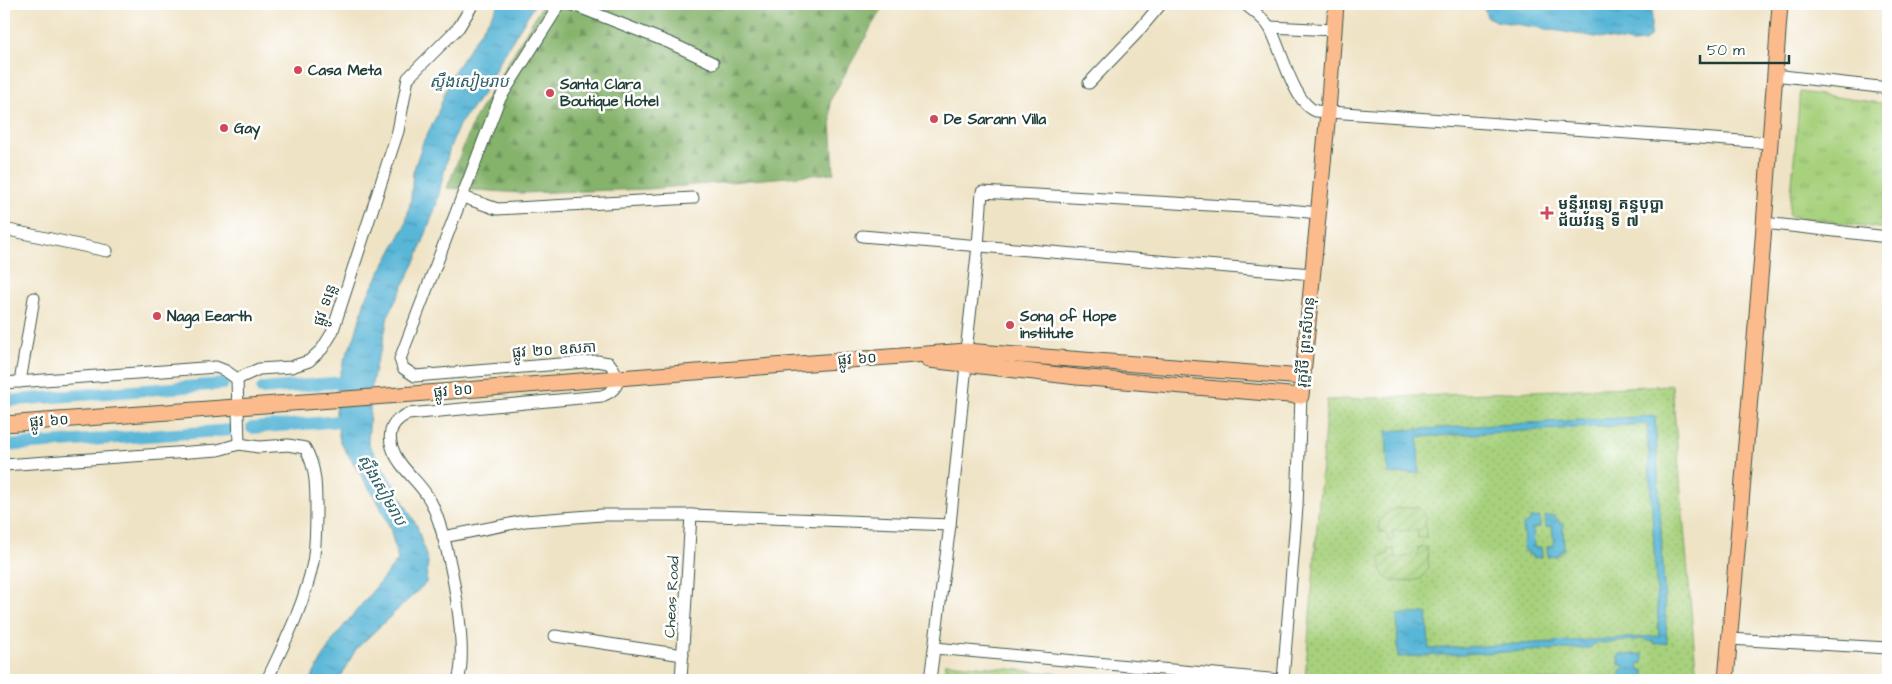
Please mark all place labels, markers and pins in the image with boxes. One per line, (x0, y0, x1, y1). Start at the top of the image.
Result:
place label: Casa Meta (308, 60, 382, 81)
marker: Casa Meta (292, 64, 304, 76)
place label: Santa Clara Boutique Hotel (559, 74, 659, 112)
marker: Santa Clara Boutique Hotel (544, 87, 556, 99)
place label: De Sarann Villa (944, 109, 1046, 130)
marker: De Sarann Villa (928, 113, 940, 125)
place label: Gay (234, 118, 261, 140)
marker: Gay (218, 122, 230, 134)
place label: មន្ទីរពេទ្យ គន្ធបុប្ផា ជ័យវ័រន្ម ទី ៧ (1558, 194, 1664, 232)
marker: មន្ទីរពេទ្យ គន្ធបុប្ផា ជ័យវ័រន្ម ទី ៧ (1540, 206, 1554, 220)
place label: Naga Eearth (167, 306, 252, 329)
place label: Song of Hope institute (1019, 306, 1117, 344)
marker: Naga Eearth (151, 310, 163, 322)
marker: Song of Hope institute (1004, 319, 1016, 331)

